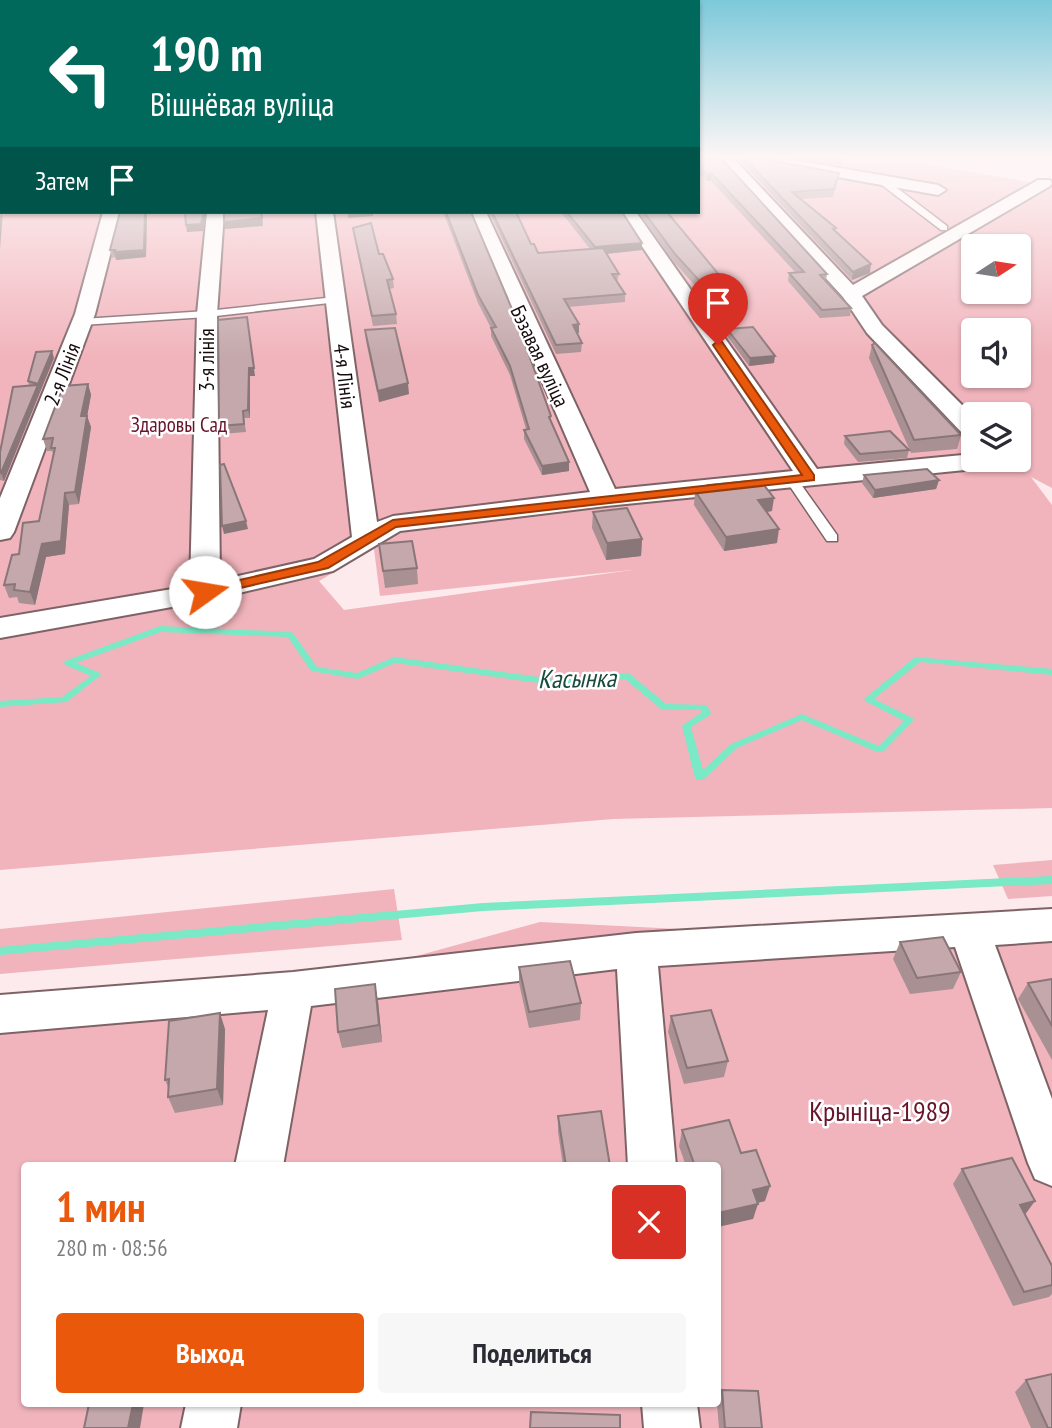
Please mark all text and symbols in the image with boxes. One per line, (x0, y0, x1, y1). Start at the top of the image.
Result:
text: 190 m (150, 21, 263, 85)
icon: left (35, 28, 126, 119)
text: Вішнёвая вуліца (150, 83, 334, 125)
icon: arrive (103, 161, 141, 199)
text: Затем (35, 164, 89, 197)
north arrow (961, 234, 1031, 304)
map controls (961, 234, 1031, 472)
pin (688, 273, 748, 345)
icon: arrive (699, 284, 737, 322)
street label: Бэзавая вуліца (505, 301, 575, 411)
button: sound (961, 318, 1031, 388)
street label: 3-я лінія (193, 328, 220, 392)
street label: 2-я Лінія (38, 339, 86, 409)
street label: 4-я Лінія (328, 342, 362, 410)
button: layers (961, 402, 1031, 472)
park label: Здаровы Сад (131, 411, 227, 438)
position arrow (168, 555, 242, 629)
water label: Касынка (538, 661, 618, 695)
park label: Крыніца-1989 (809, 1092, 951, 1129)
text: 1 мин (56, 1179, 146, 1234)
button: close (612, 1185, 686, 1259)
text: 280 m · 08:56 (56, 1233, 168, 1262)
button: Выход (56, 1313, 364, 1393)
button: Поделиться (378, 1313, 686, 1393)

